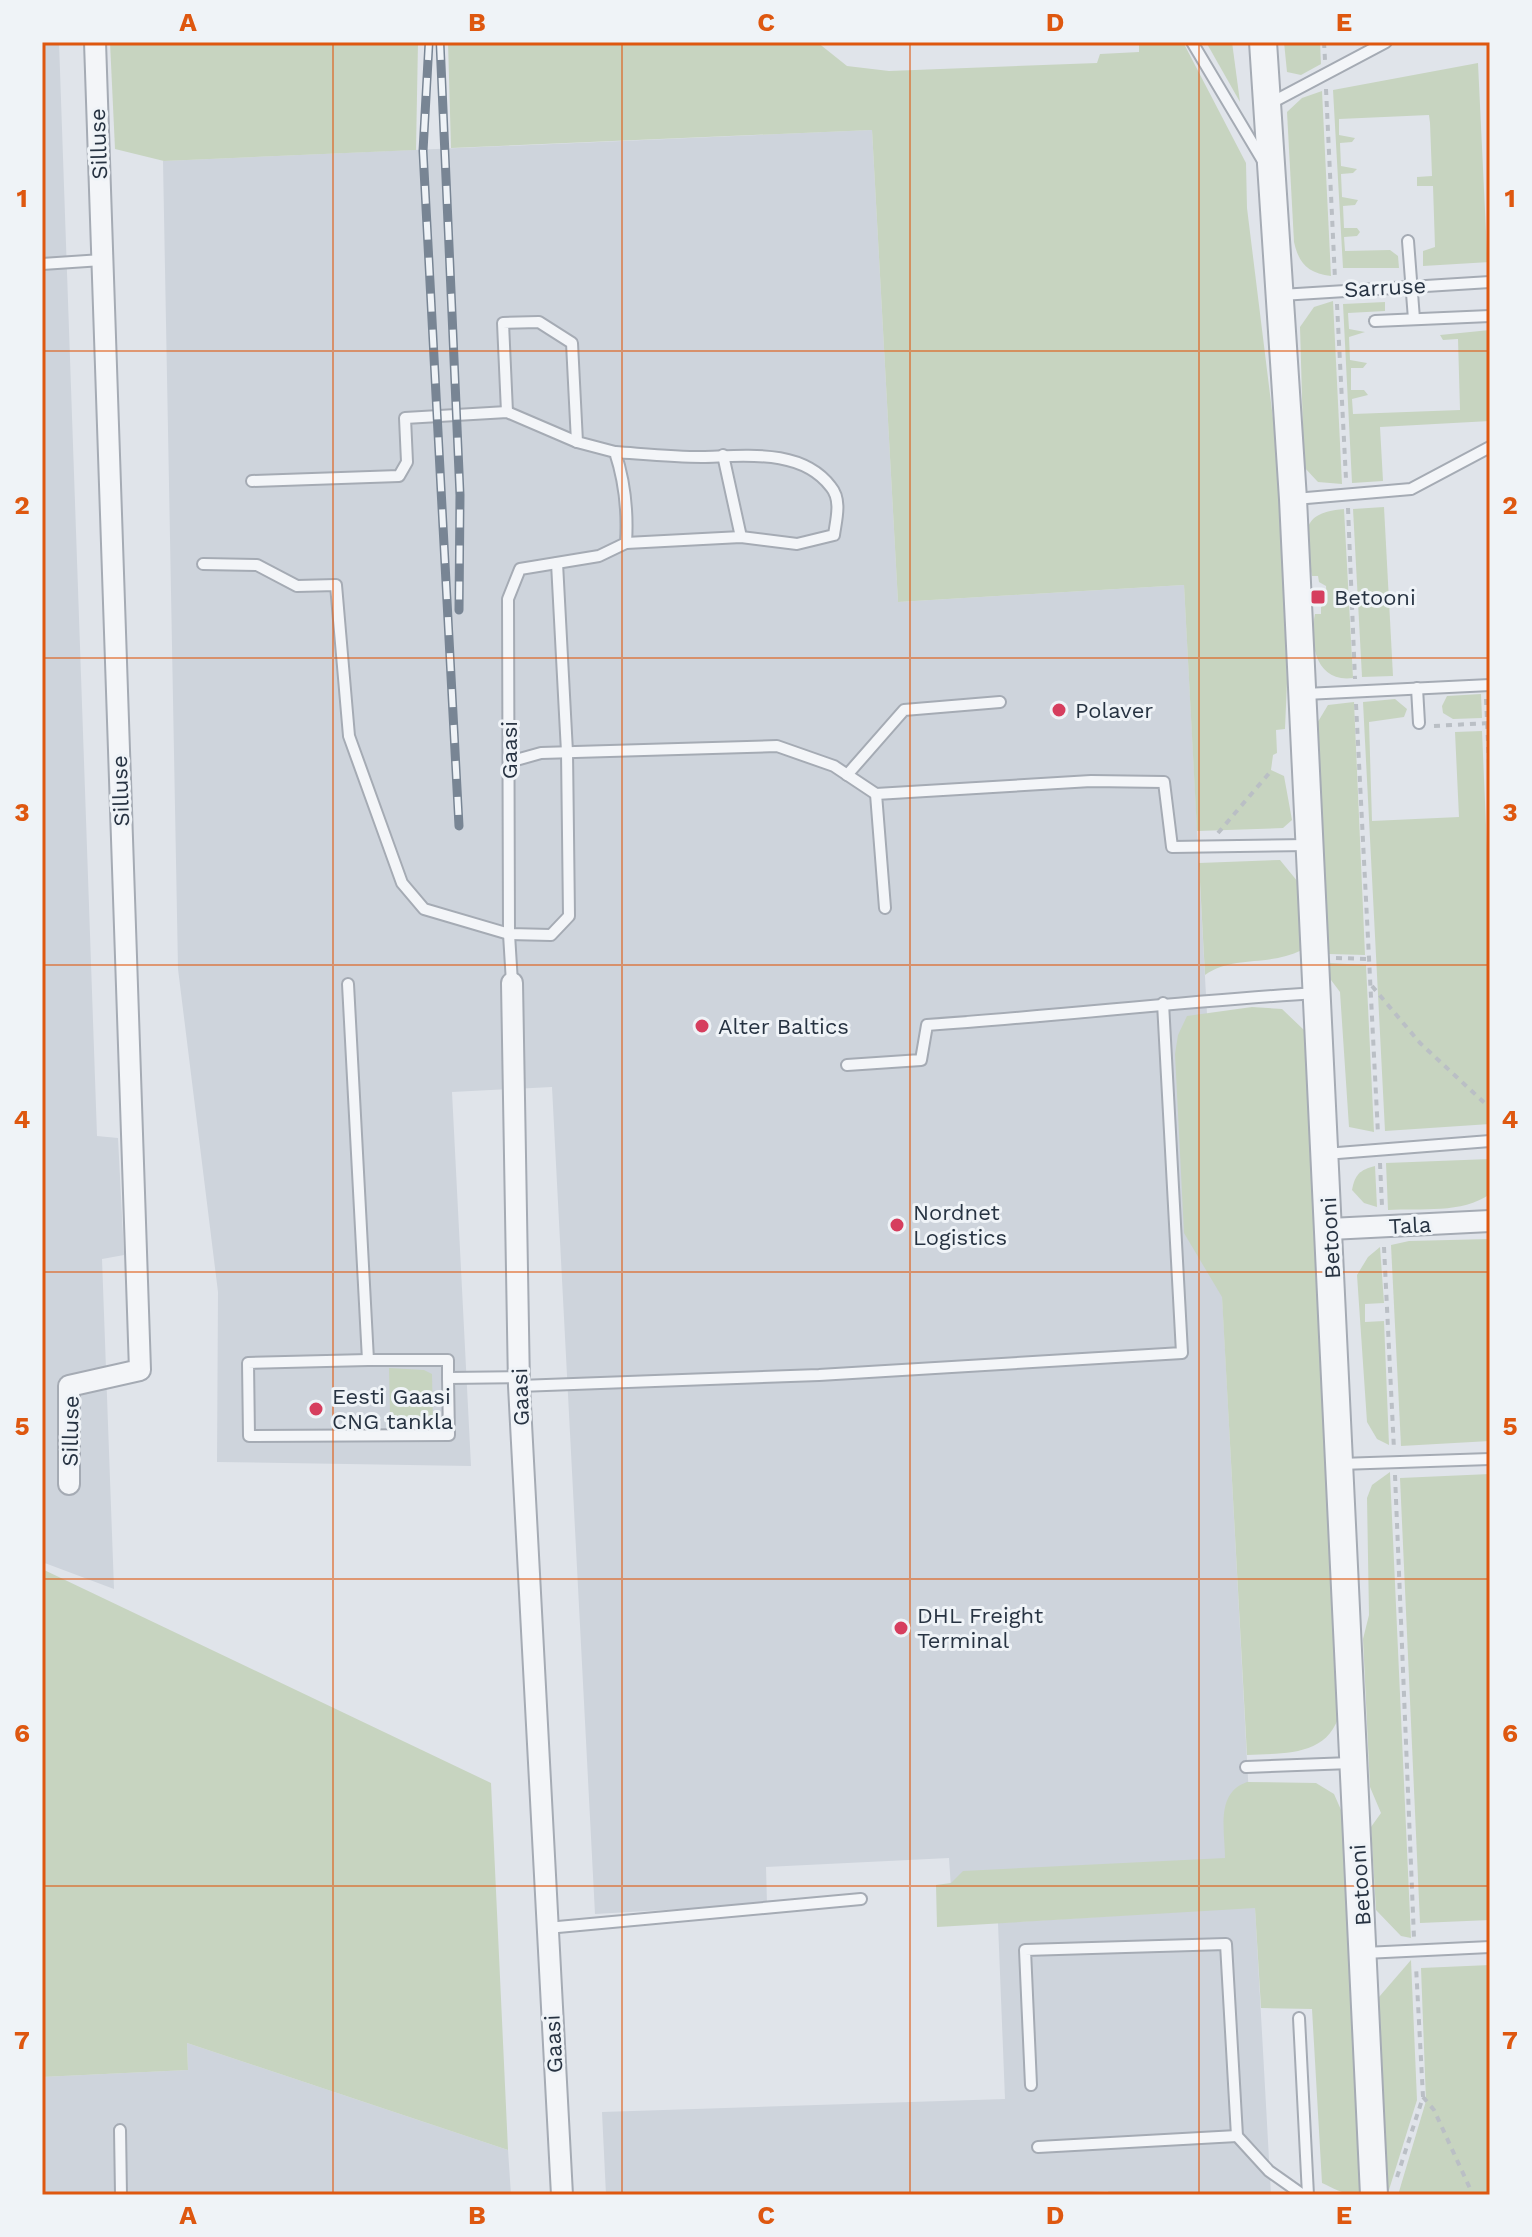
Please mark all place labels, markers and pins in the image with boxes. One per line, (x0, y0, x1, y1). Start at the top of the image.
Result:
place label: Betooni (1334, 585, 1416, 610)
marker: Betooni (1309, 588, 1327, 606)
place label: Polaver (1075, 698, 1153, 723)
marker: Polaver (1050, 701, 1068, 719)
place label: Alter Baltics (718, 1014, 849, 1039)
marker: Alter Baltics (693, 1017, 711, 1035)
place label: Nordnet Logistics (913, 1200, 1007, 1250)
marker: Nordnet Logistics (888, 1216, 906, 1234)
place label: Eesti Gaasi CNG tankla (332, 1384, 453, 1434)
marker: Eesti Gaasi CNG tankla (307, 1400, 325, 1418)
place label: DHL Freight Terminal (917, 1603, 1043, 1653)
marker: DHL Freight Terminal (892, 1619, 910, 1637)

